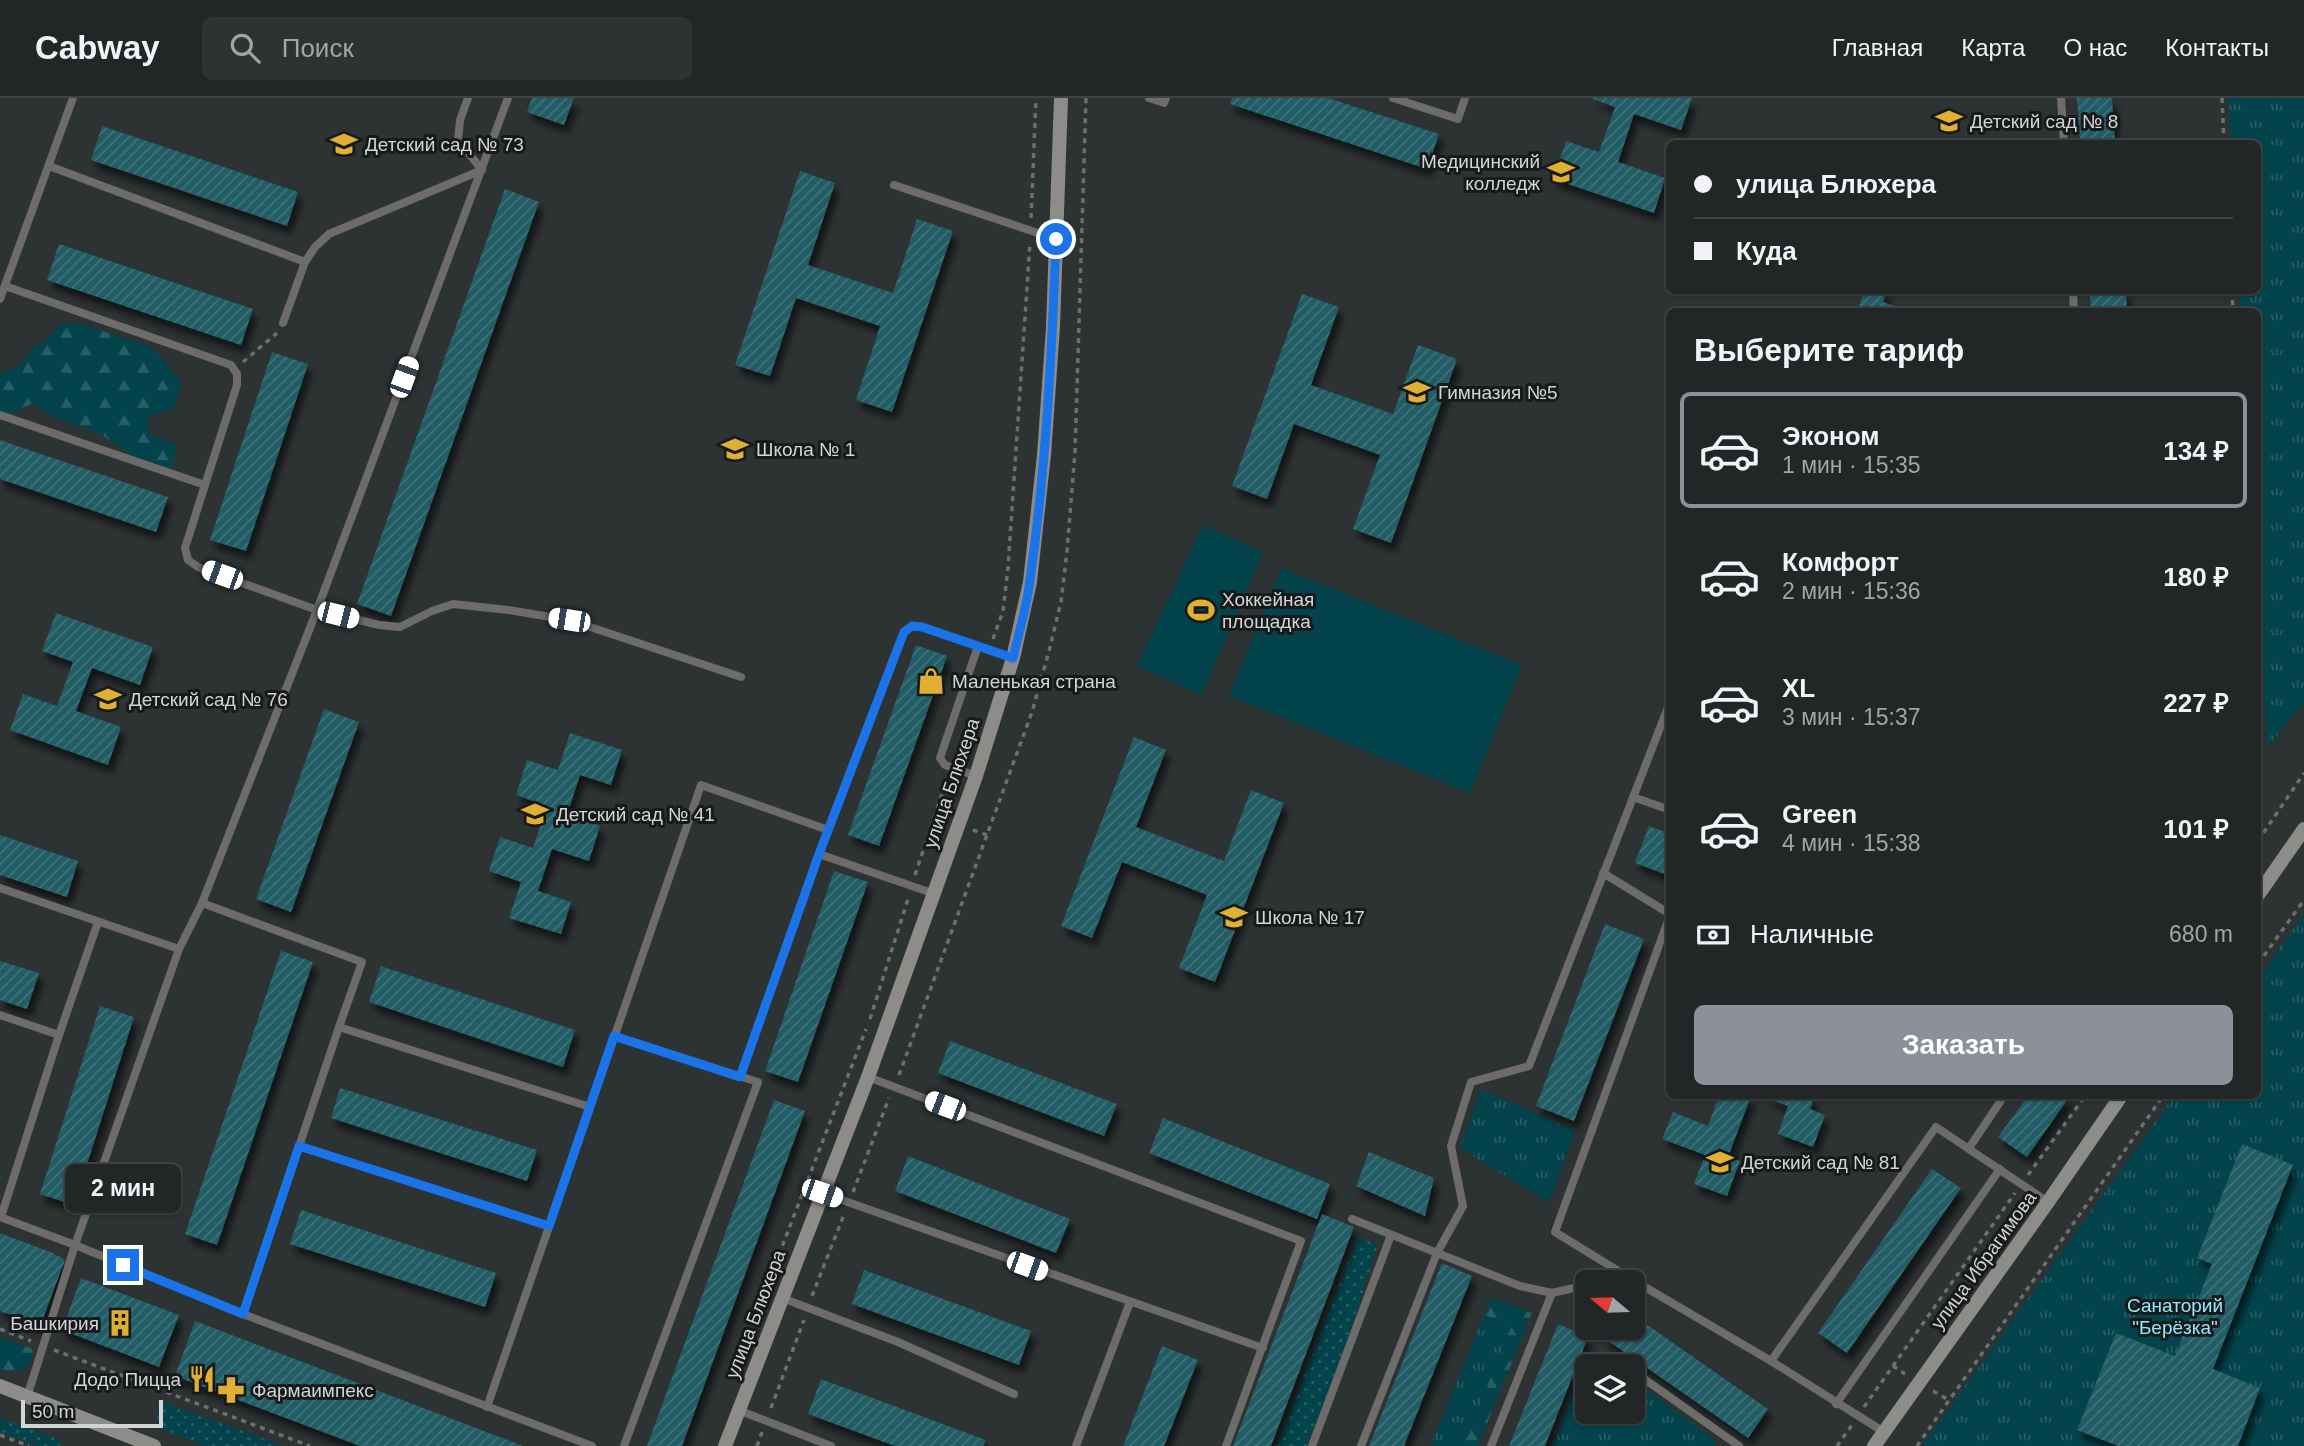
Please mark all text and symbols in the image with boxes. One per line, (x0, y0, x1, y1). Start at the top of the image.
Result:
search box (202, 17, 692, 80)
text: Cabway (35, 29, 160, 66)
icon: search (226, 29, 264, 67)
text: Поиск (282, 33, 354, 63)
text: Главная (1832, 34, 1923, 61)
text: Карта (1961, 34, 2025, 61)
text: О нас (2063, 34, 2127, 61)
text: Контакты (2165, 34, 2269, 61)
school or university icon: Детский сад № 8 (1934, 106, 1964, 136)
place label: Детский сад № 8 (1970, 111, 2118, 132)
school or university icon: Детский сад № 73 (329, 129, 359, 159)
place label: Детский сад № 73 (365, 134, 524, 155)
place label: Медицинский колледж (1421, 151, 1540, 194)
school or university icon: Медицинский колледж (1546, 157, 1576, 187)
text: улица Блюхера (1736, 169, 1936, 199)
route start (1040, 223, 1072, 255)
text: Куда (1736, 236, 1797, 266)
text: Выберите тариф (1694, 332, 1964, 368)
car (387, 354, 422, 400)
school or university icon: Гимназия №5 (1402, 377, 1432, 407)
place label: Гимназия №5 (1438, 382, 1558, 403)
icon: car (1698, 419, 1761, 482)
text: Эконом (1782, 421, 1880, 451)
school or university icon: Школа № 1 (720, 434, 750, 464)
text: 134 ₽ (2163, 436, 2229, 466)
place label: Школа № 1 (756, 439, 855, 460)
text: 1 мин · 15:35 (1782, 452, 1921, 478)
icon: car (1698, 545, 1761, 608)
text: Комфорт (1782, 547, 1899, 577)
car (199, 558, 246, 592)
text: 180 ₽ (2163, 562, 2229, 592)
text: 2 мин · 15:36 (1782, 578, 1921, 604)
place label: Хоккейная площадка (1222, 589, 1314, 632)
sports icon: Хоккейная площадка (1186, 595, 1216, 625)
car (316, 600, 361, 630)
car (547, 606, 592, 634)
shop icon: Маленькая страна (916, 666, 946, 696)
place label: Маленькая страна (952, 671, 1116, 692)
icon: car (1698, 671, 1761, 734)
text: XL (1782, 673, 1815, 703)
school or university icon: Детский сад № 76 (93, 684, 123, 714)
text: 227 ₽ (2163, 688, 2229, 718)
place label: Детский сад № 76 (129, 689, 288, 710)
text: 3 мин · 15:37 (1782, 704, 1921, 730)
street label: улица Блюхера (919, 715, 984, 851)
icon: car (1698, 797, 1761, 860)
school or university icon: Детский сад № 41 (520, 799, 550, 829)
text: Green (1782, 799, 1857, 829)
place label: Детский сад № 41 (556, 804, 715, 825)
text: 101 ₽ (2163, 814, 2229, 844)
text: 4 мин · 15:38 (1782, 830, 1921, 856)
school or university icon: Школа № 17 (1219, 902, 1249, 932)
place label: Школа № 17 (1255, 907, 1365, 928)
icon: cash (1694, 916, 1732, 954)
text: Наличные (1750, 919, 1874, 949)
text: 680 m (2169, 921, 2233, 947)
button: Заказать (1694, 1005, 2233, 1085)
car (922, 1089, 969, 1123)
school or university icon: Детский сад № 81 (1705, 1147, 1735, 1177)
place label: Детский сад № 81 (1741, 1152, 1900, 1173)
callout: 2 мин (65, 1164, 181, 1212)
text: 2 мин (91, 1175, 155, 1201)
car (799, 1176, 846, 1210)
street label: улица Ибрагимова (1926, 1187, 2041, 1333)
street label: улица Блюхера (721, 1247, 790, 1381)
route end (107, 1249, 139, 1281)
car (1004, 1249, 1051, 1283)
north arrow (1575, 1270, 1645, 1340)
map controls (1575, 1270, 1645, 1424)
park label: Санаторий "Берёзка" (2127, 1295, 2223, 1338)
building icon: Башкирия (105, 1308, 135, 1338)
place label: Башкирия (10, 1313, 99, 1334)
button: layers (1575, 1354, 1645, 1424)
restaurant icon: Додо Пицца (187, 1364, 217, 1394)
place label: Додо Пицца (74, 1369, 181, 1390)
pharmacy icon: Фармаимпекс (216, 1375, 246, 1405)
place label: Фармаимпекс (252, 1380, 374, 1401)
scale bar (21, 1397, 163, 1429)
text: 50 m (32, 1401, 74, 1422)

